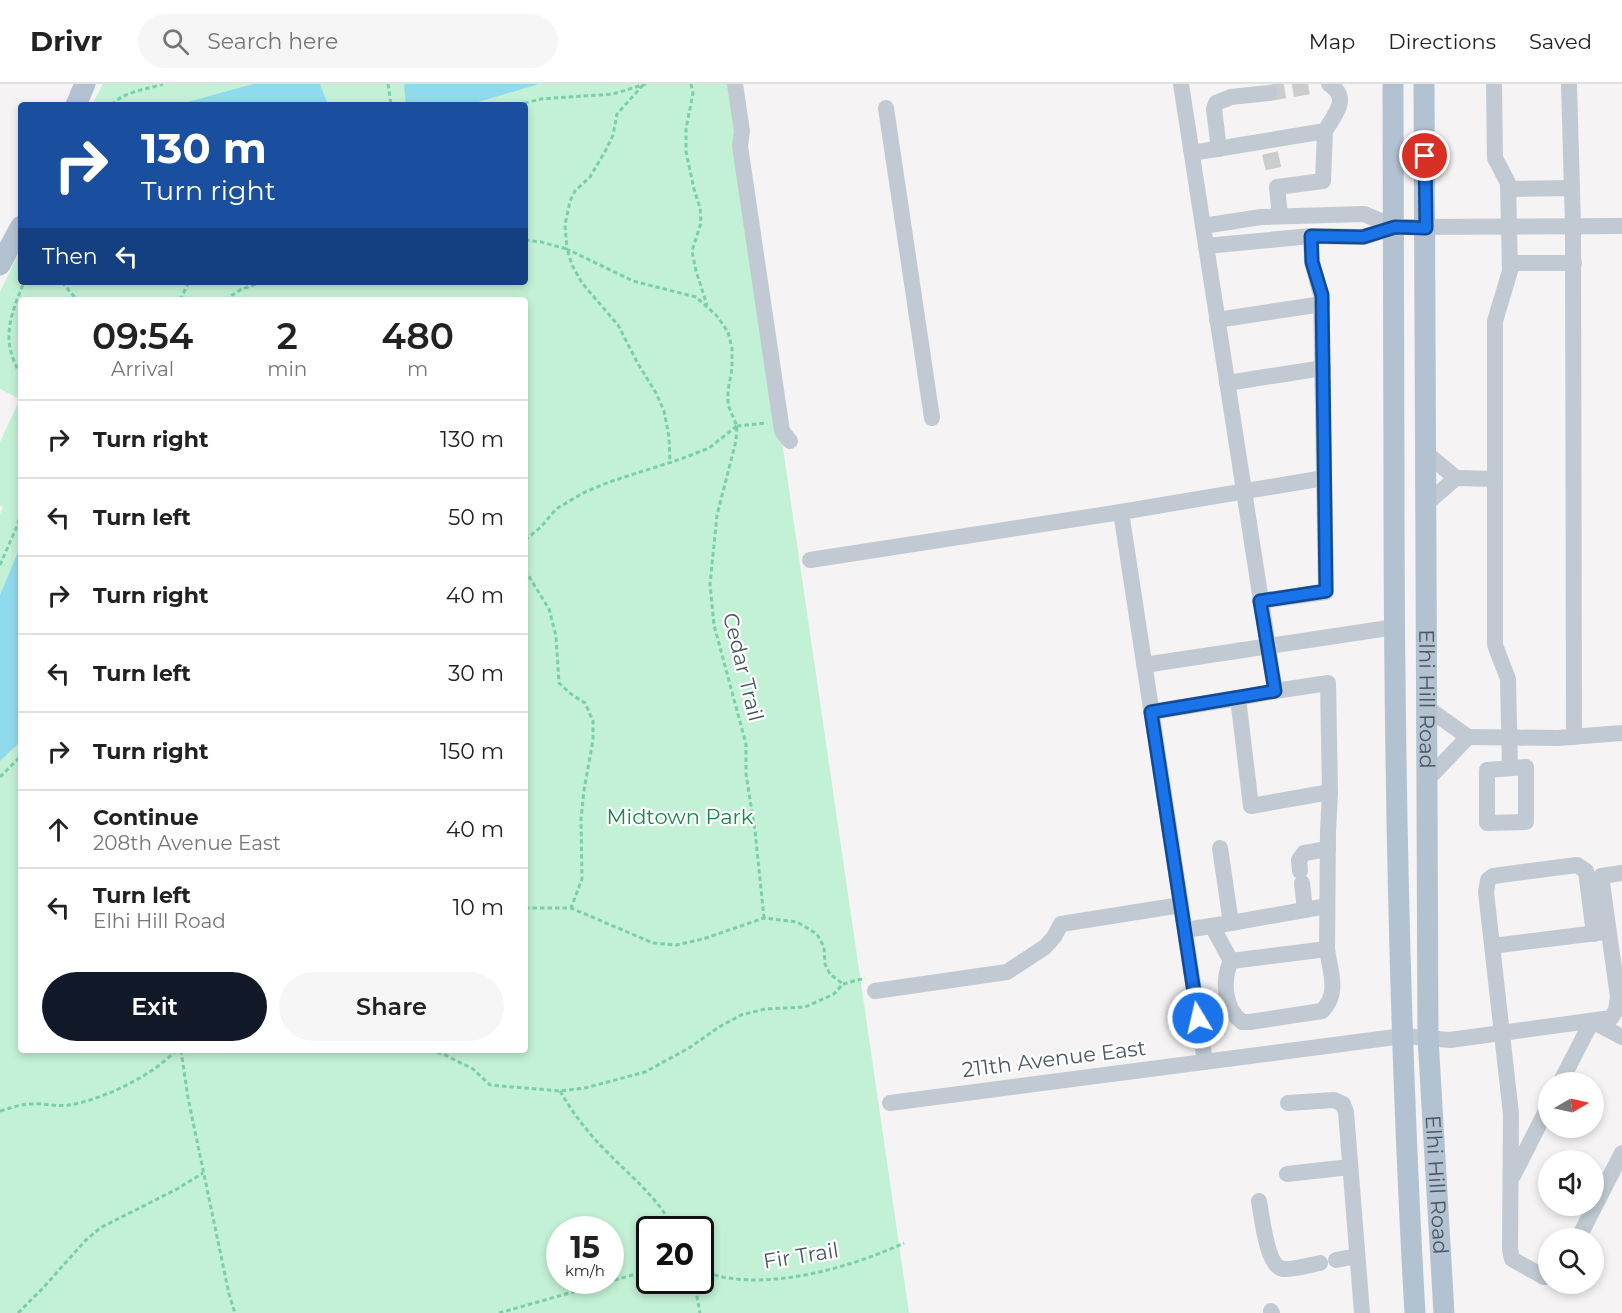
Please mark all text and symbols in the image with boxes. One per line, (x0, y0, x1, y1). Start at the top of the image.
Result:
search box (138, 14, 558, 68)
text: Drivr (30, 24, 102, 58)
icon: search (159, 25, 192, 58)
text: Search here (207, 28, 338, 55)
text: Map (1309, 29, 1355, 54)
text: Directions (1388, 29, 1496, 54)
text: Saved (1529, 29, 1592, 54)
text: 130 m (141, 122, 267, 174)
icon: right (42, 126, 120, 204)
pin (1399, 130, 1450, 181)
icon: arrive (1408, 139, 1441, 172)
text: Turn right (141, 174, 276, 207)
icon: left (110, 240, 143, 273)
text: Then (42, 243, 98, 270)
text: 09:54 (92, 314, 193, 358)
text: 2 (277, 314, 298, 358)
text: 480 (381, 314, 454, 358)
text: Arrival (111, 357, 174, 381)
text: min (267, 357, 307, 381)
text: m (407, 357, 428, 381)
icon: right (42, 423, 75, 456)
text: Turn right (93, 426, 208, 453)
text: 130 m (440, 426, 504, 453)
icon: left (42, 501, 75, 534)
text: Turn left (93, 504, 191, 531)
text: 50 m (448, 504, 504, 531)
icon: right (42, 579, 75, 612)
text: Turn right (93, 582, 208, 609)
text: 40 m (446, 582, 504, 609)
street label: Cedar Trail (718, 610, 769, 724)
street label: Elhi Hill Road (1414, 629, 1440, 769)
icon: left (42, 657, 75, 690)
text: Turn left (93, 660, 191, 687)
text: 30 m (448, 660, 504, 687)
icon: right (42, 735, 75, 768)
text: Turn right (93, 738, 208, 765)
text: 150 m (440, 738, 504, 765)
text: Continue (93, 804, 199, 831)
park label: Midtown Park (607, 804, 754, 829)
icon: ahead (42, 813, 75, 846)
text: 40 m (446, 816, 504, 843)
text: 208th Avenue East (93, 831, 281, 855)
text: Turn left (93, 882, 191, 909)
icon: left (42, 891, 75, 924)
text: 10 m (452, 894, 504, 921)
text: Elhi Hill Road (93, 909, 226, 933)
button: Exit (42, 972, 267, 1041)
button: Share (279, 972, 504, 1041)
position arrow (1166, 986, 1230, 1050)
street label: 211th Avenue East (961, 1035, 1147, 1082)
north arrow (1538, 1072, 1604, 1138)
map controls (1538, 1072, 1604, 1294)
street label: Elhi Hill Road (1421, 1114, 1454, 1255)
button: sound (1538, 1150, 1604, 1216)
speed limit sign: 20 (636, 1216, 714, 1294)
button: search (1538, 1228, 1604, 1294)
text: 15 (570, 1229, 600, 1266)
street label: Fir Trail (761, 1237, 840, 1274)
text: km/h (565, 1261, 605, 1280)

